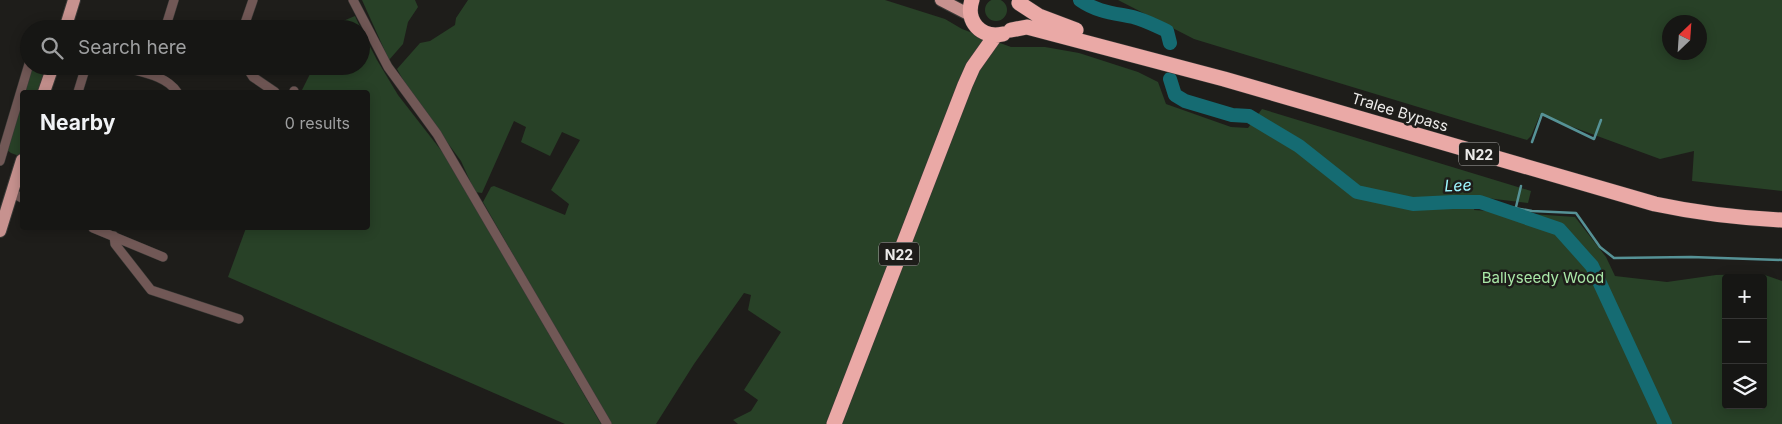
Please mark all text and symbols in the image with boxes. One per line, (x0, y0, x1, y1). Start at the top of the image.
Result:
north arrow (1662, 15, 1707, 60)
search box (20, 20, 370, 75)
icon: search (38, 34, 66, 62)
text: Search here (78, 36, 187, 59)
street label: Tralee Bypass (1349, 88, 1451, 136)
text: Nearby (40, 110, 115, 135)
text: 0 results (285, 113, 350, 133)
road number: N22 (1459, 142, 1499, 166)
water label: Lee (1444, 175, 1472, 195)
road number: N22 (879, 242, 919, 266)
park label: Ballyseedy Wood (1482, 268, 1604, 287)
map controls (1722, 274, 1767, 409)
button: + (1722, 274, 1767, 319)
button: − (1722, 319, 1767, 364)
button: layers (1722, 364, 1767, 409)

